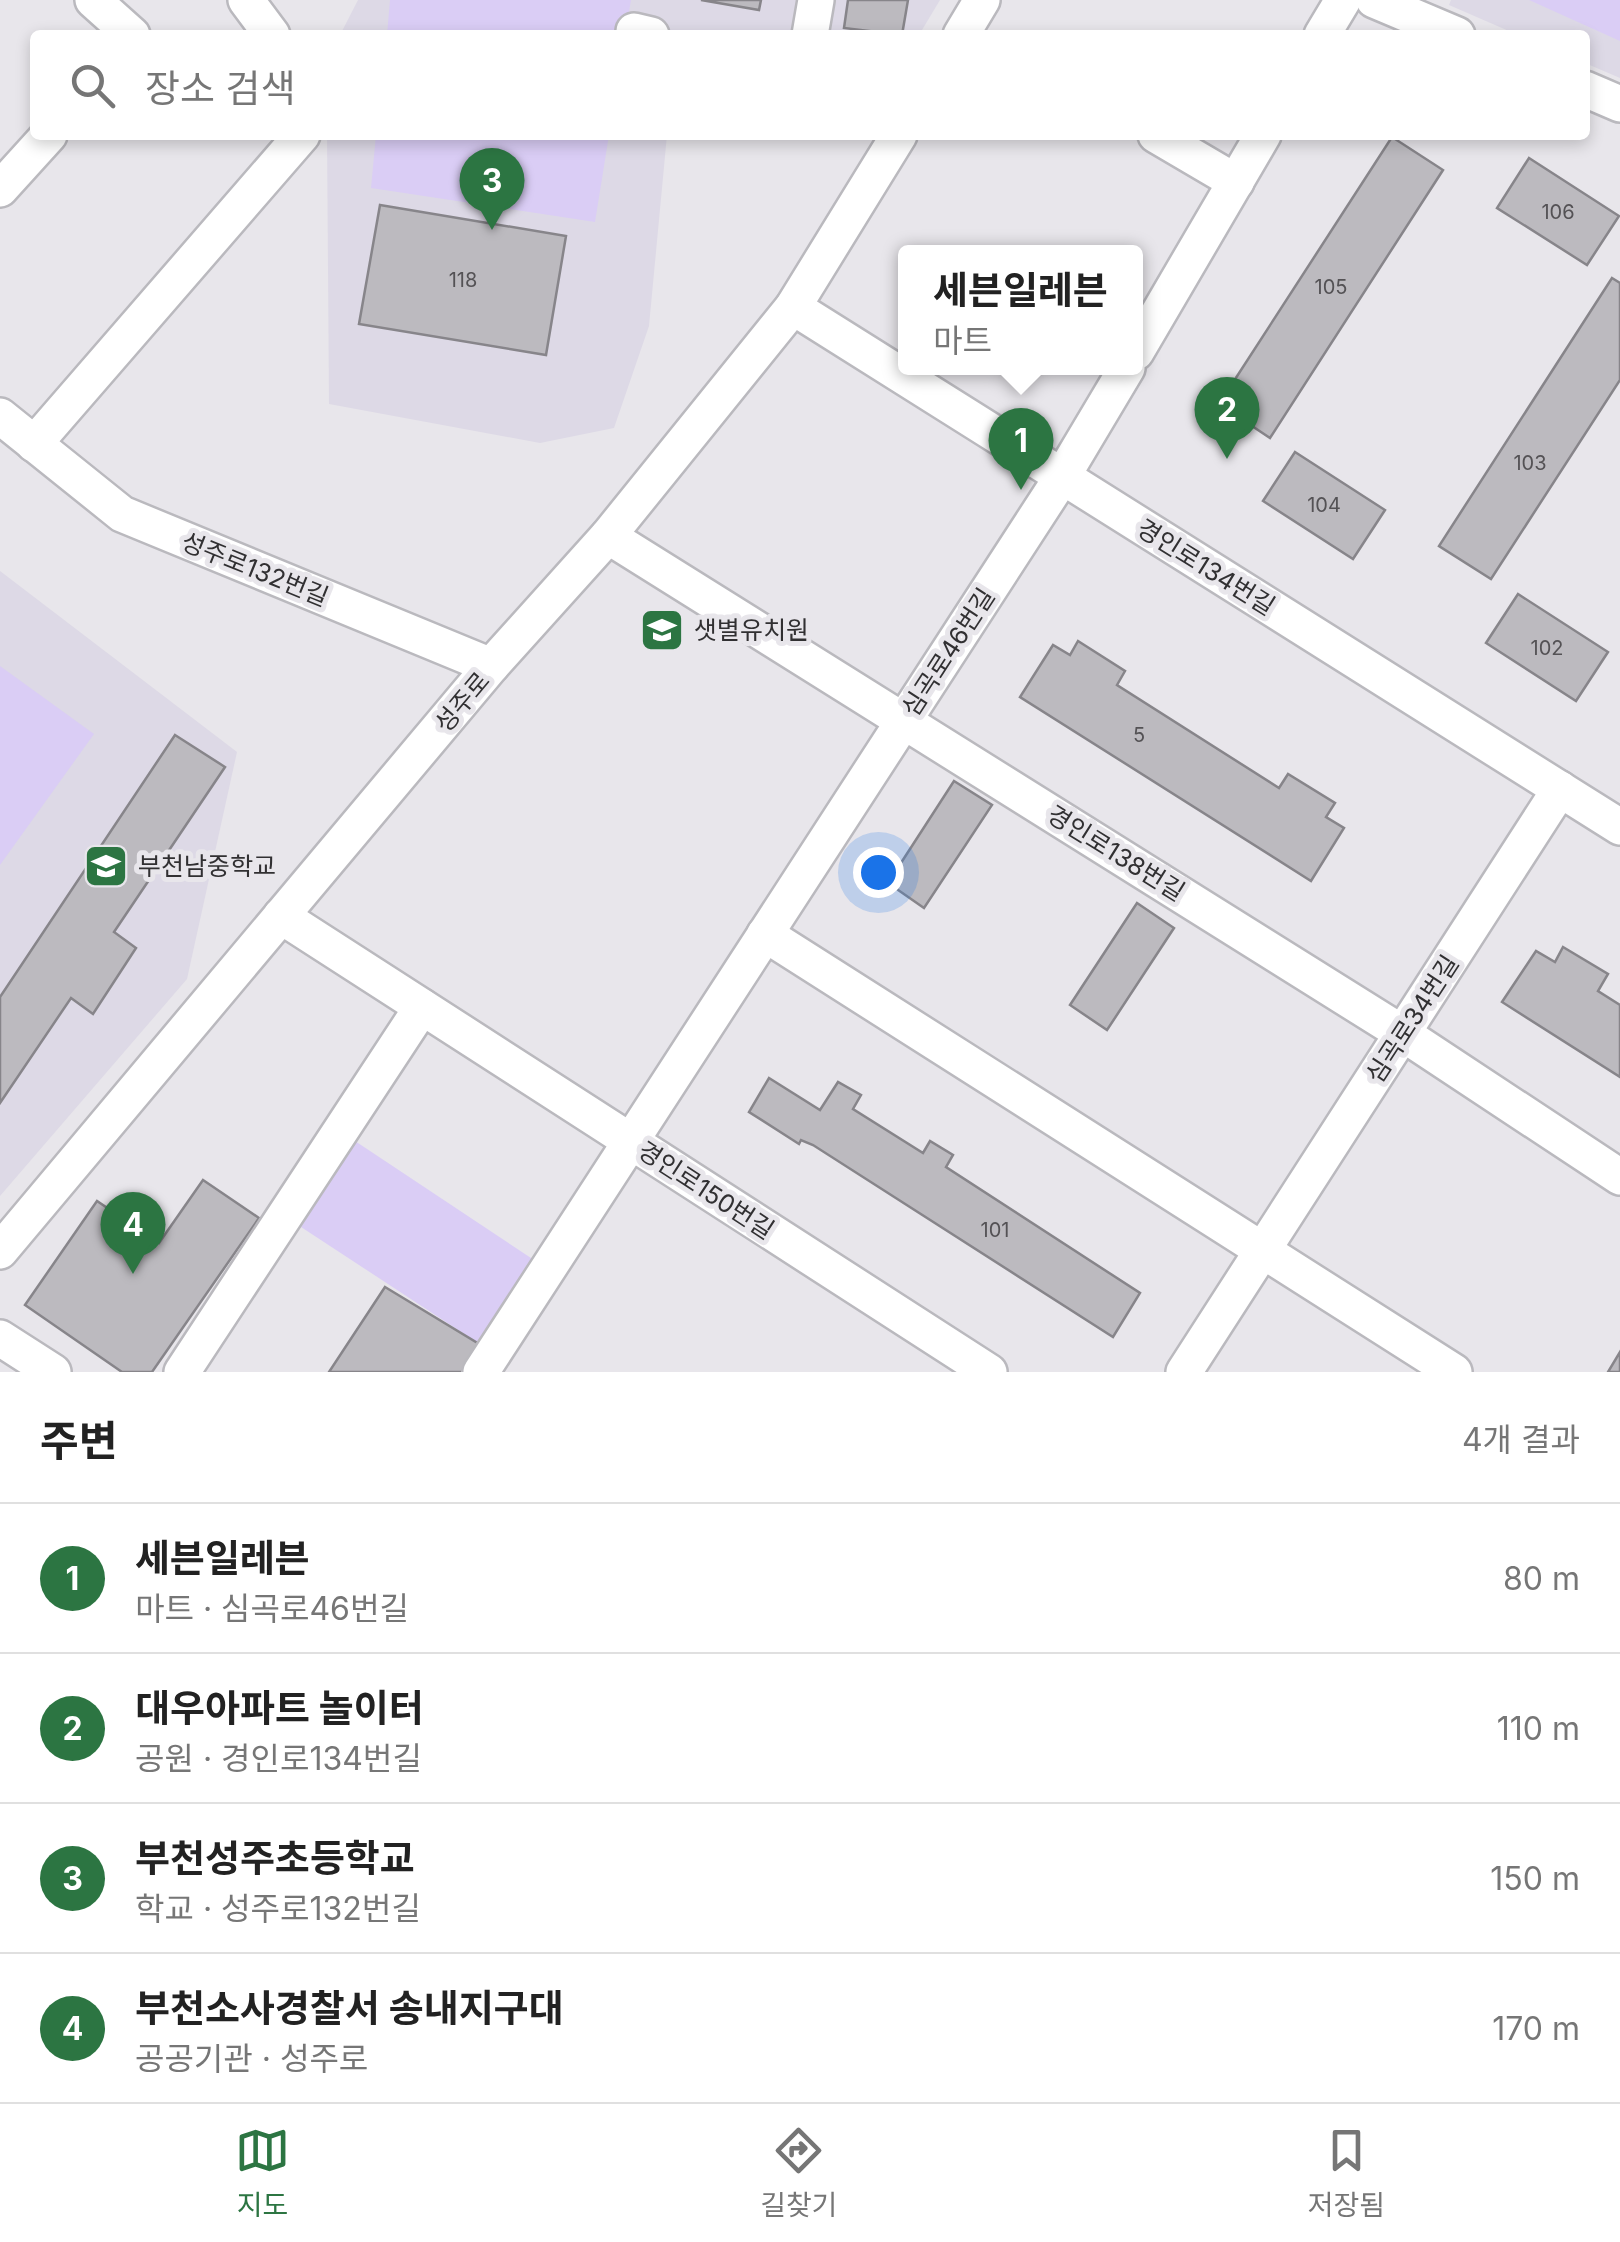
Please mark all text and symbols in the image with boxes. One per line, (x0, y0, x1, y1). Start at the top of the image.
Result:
search box (30, 30, 1590, 140)
icon: search (65, 58, 120, 113)
text: 장소 검색 (145, 65, 296, 111)
pin: 3 (460, 148, 524, 230)
house number: 106 (1541, 200, 1575, 224)
popup (898, 245, 1143, 375)
text: 세븐일레븐 (933, 267, 1108, 313)
house number: 118 (449, 268, 477, 292)
house number: 105 (1315, 275, 1347, 299)
text: 마트 (933, 321, 992, 360)
pin: 2 (1194, 376, 1260, 459)
pin: 1 (988, 408, 1054, 490)
house number: 103 (1513, 451, 1547, 475)
house number: 104 (1307, 493, 1341, 517)
street label: 경인로134번길 (1132, 513, 1280, 621)
street label: 성주로132번길 (177, 526, 333, 612)
street label: 심곡로46번길 (895, 582, 1001, 722)
school or university icon: 샛별유치원 (639, 607, 685, 653)
place label: 샛별유치원 (694, 615, 809, 645)
house number: 102 (1531, 636, 1563, 660)
street label: 성주로 (428, 666, 496, 738)
house number: 5 (1133, 723, 1145, 747)
street label: 경인로138번길 (1042, 799, 1190, 907)
school or university icon: 부천남중학교 (83, 843, 129, 889)
your location (853, 847, 904, 898)
place label: 부천남중학교 (138, 851, 276, 881)
street label: 심곡로34번길 (1359, 949, 1465, 1089)
street label: 경인로150번길 (632, 1135, 780, 1245)
pin: 4 (100, 1192, 166, 1274)
house number: 101 (981, 1218, 1009, 1242)
text: 주변 (40, 1415, 117, 1466)
text: 4개 결과 (1462, 1420, 1580, 1459)
text: 세븐일레븐 (135, 1535, 310, 1581)
text: 1 (66, 1559, 79, 1598)
text: 80 m (1503, 1559, 1580, 1598)
text: 마트 · 심곡로46번길 (135, 1589, 409, 1628)
text: 대우아파트 놀이터 (135, 1685, 424, 1731)
text: 2 (62, 1709, 83, 1748)
text: 110 m (1497, 1709, 1580, 1748)
text: 공원 · 경인로134번길 (135, 1739, 422, 1778)
text: 부천성주초등학교 (135, 1835, 415, 1881)
text: 3 (62, 1859, 83, 1898)
text: 150 m (1490, 1859, 1580, 1898)
text: 학교 · 성주로132번길 (135, 1889, 421, 1928)
text: 부천소사경찰서 송내지구대 (135, 1985, 564, 2031)
text: 4 (62, 2009, 83, 2048)
text: 170 m (1492, 2009, 1580, 2048)
text: 공공기관 · 성주로 (135, 2039, 368, 2078)
tab: 지도 (235, 2123, 290, 2223)
tab: 길찾기 (760, 2123, 837, 2223)
tab: 저장됨 (1308, 2123, 1385, 2223)

